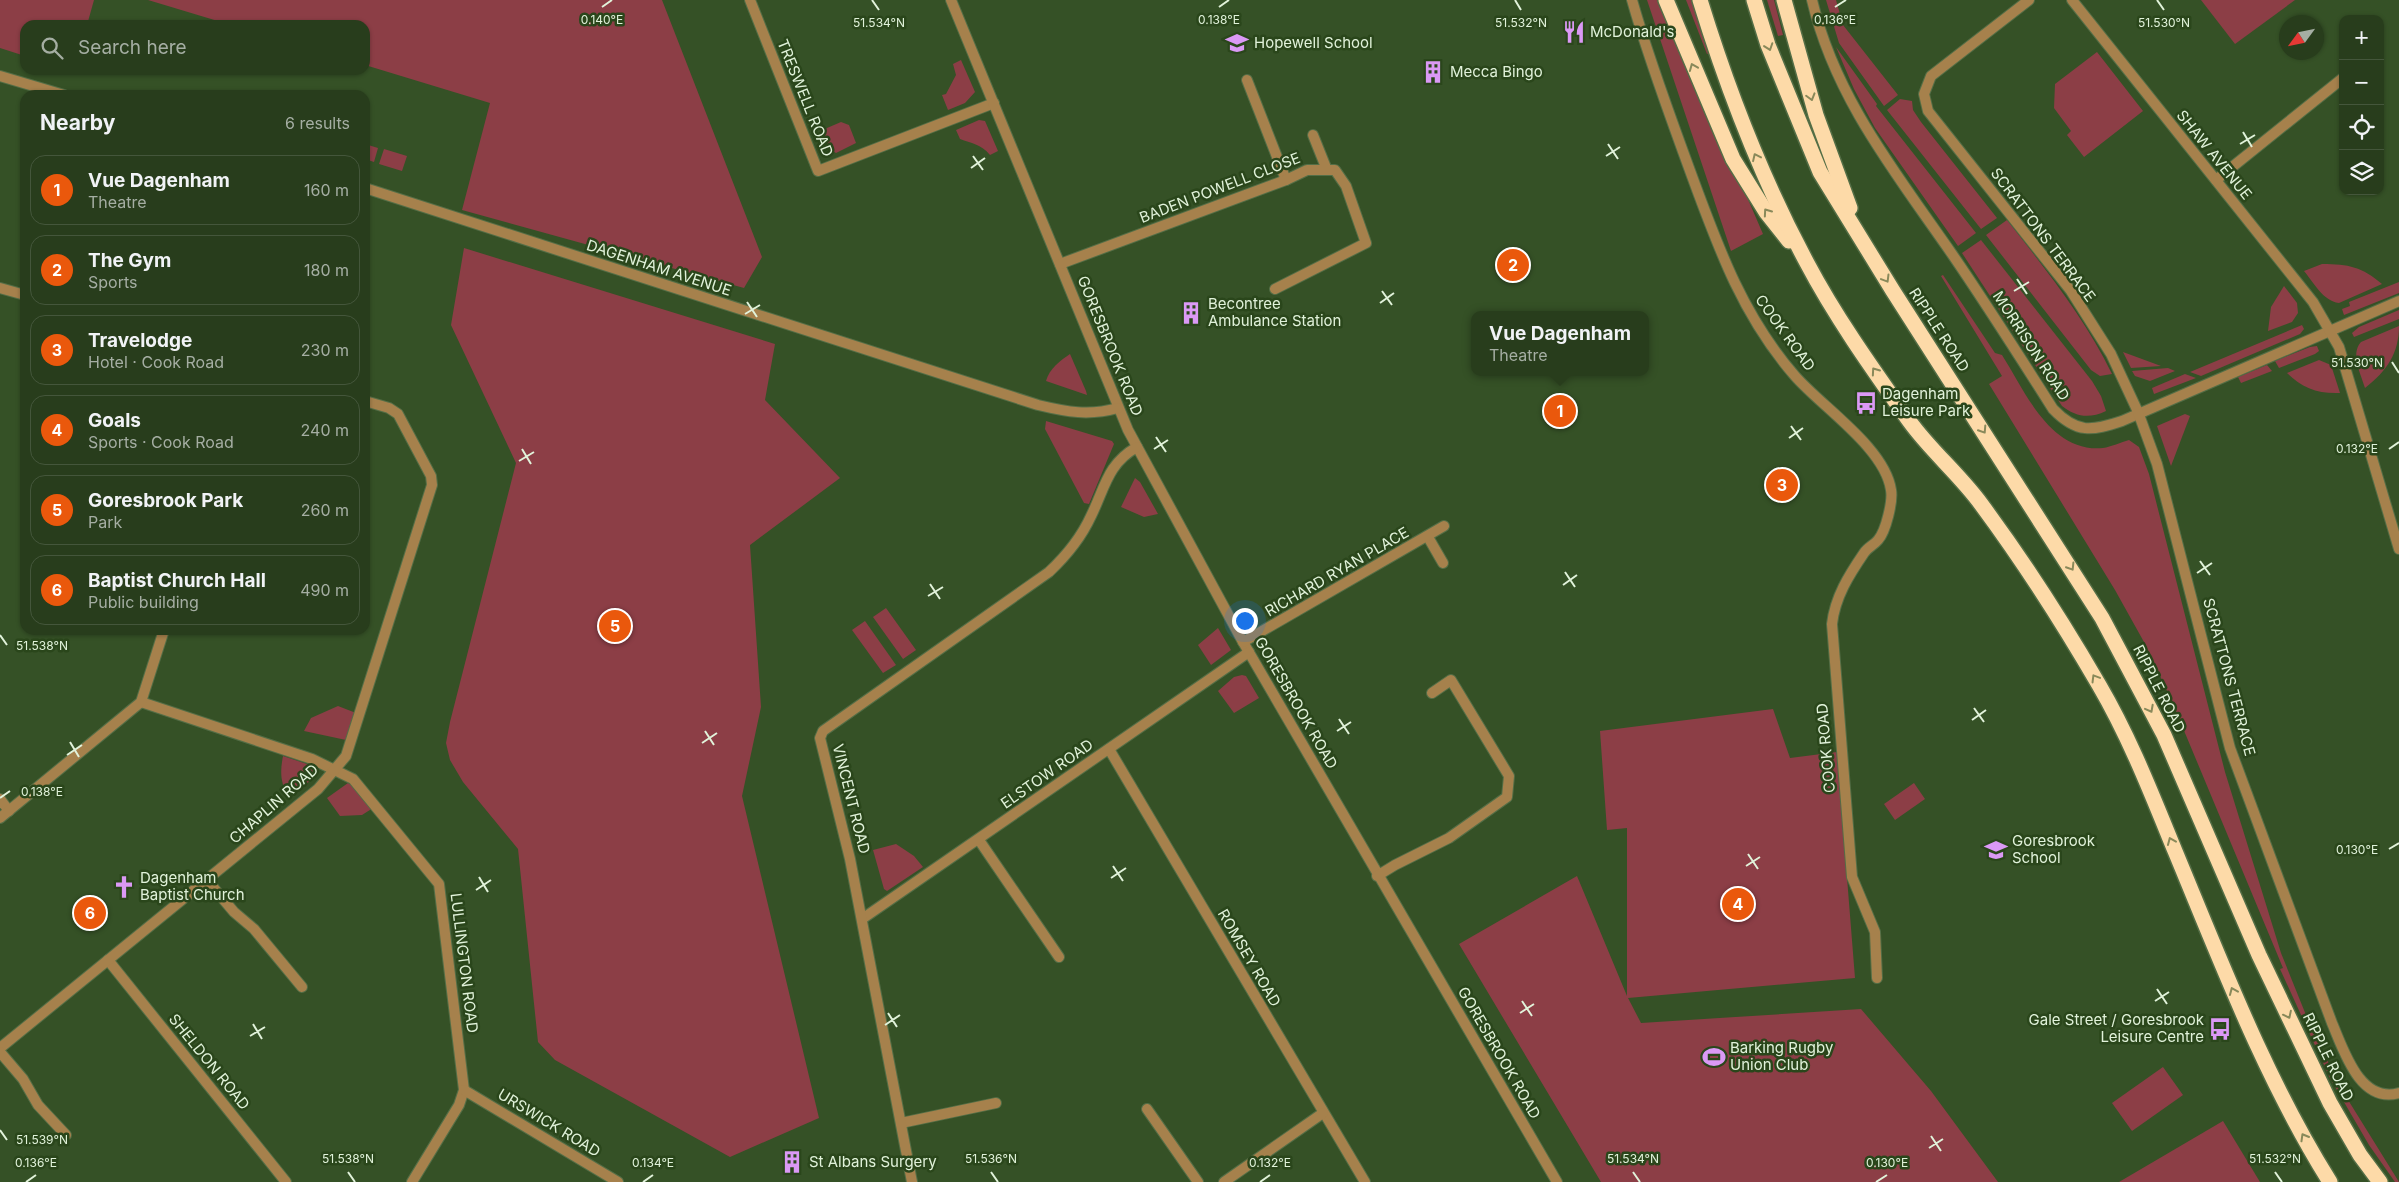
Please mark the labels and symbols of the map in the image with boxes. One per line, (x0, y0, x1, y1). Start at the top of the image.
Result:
text: 0.140°E (581, 12, 623, 27)
text: 0.138°E (1198, 12, 1240, 27)
text: 0.136°E (1814, 12, 1856, 27)
text: 51.534°N (853, 15, 905, 30)
text: 51.532°N (1495, 15, 1547, 30)
text: 51.530°N (2138, 15, 2190, 30)
north arrow (2279, 15, 2324, 60)
restaurant icon: McDonald's (1561, 19, 1587, 45)
place label: McDonald's (1590, 22, 1675, 41)
school or university icon: Hopewell School (1224, 30, 1250, 56)
place label: Hopewell School (1254, 33, 1373, 52)
street label: TRESWELL ROAD (773, 36, 838, 159)
one-way arrow (1763, 42, 1773, 50)
building icon: Mecca Bingo (1420, 59, 1446, 85)
place label: Mecca Bingo (1450, 62, 1543, 81)
one-way arrow (1689, 63, 1700, 72)
one-way arrow (1806, 93, 1816, 101)
street label: SHAW AVENUE (2173, 106, 2256, 203)
street label: BADEN POWELL CLOSE (1137, 148, 1303, 227)
one-way arrow (1752, 153, 1762, 162)
street label: SCRATTONS TERRACE (1987, 164, 2100, 305)
one-way arrow (1764, 208, 1773, 217)
street label: DAGENHAM AVENUE (584, 235, 734, 300)
pin: 2 (1497, 246, 1529, 284)
street label: GORESBROOK ROAD (1074, 273, 1147, 419)
one-way arrow (1879, 273, 1889, 282)
street label: RIPPLE ROAD (1905, 284, 1974, 375)
street label: MORRISON ROAD (1989, 287, 2074, 404)
street label: COOK ROAD (1751, 291, 1820, 375)
place label: Becontree Ambulance Station (1208, 294, 1341, 330)
building icon: Becontree Ambulance Station (1178, 300, 1204, 326)
text: 51.530°N (2331, 355, 2383, 370)
one-way arrow (1872, 368, 1881, 377)
place label: Dagenham Leisure Park (1882, 384, 1971, 420)
bus stop icon: Dagenham Leisure Park (1853, 390, 1879, 416)
pin: 1 (1544, 392, 1576, 430)
one-way arrow (1977, 425, 1986, 434)
text: 0.132°E (2336, 441, 2378, 456)
pin: 3 (1766, 466, 1798, 504)
street label: RICHARD RYAN PLACE (1261, 523, 1412, 621)
one-way arrow (2065, 561, 2074, 570)
street label: SCRATTONS TERRACE (2199, 596, 2260, 758)
pin: 5 (599, 607, 631, 645)
your location (1232, 608, 1258, 634)
street label: GORESBROOK ROAD (1251, 633, 1342, 772)
text: 51.538°N (16, 638, 68, 653)
street label: RIPPLE ROAD (2129, 642, 2190, 736)
one-way arrow (2091, 674, 2101, 683)
street label: COOK ROAD (1812, 702, 1839, 794)
one-way arrow (2144, 703, 2154, 712)
street label: ELSTOW ROAD (997, 735, 1097, 813)
street label: VINCENT ROAD (829, 742, 874, 856)
street label: CHAPLIN ROAD (225, 760, 322, 847)
text: 0.138°E (21, 784, 63, 799)
place label: Goresbrook School (2012, 831, 2096, 867)
school or university icon: Goresbrook School (1983, 837, 2009, 863)
one-way arrow (2167, 837, 2177, 846)
text: 0.130°E (2336, 842, 2378, 857)
place label: Dagenham Baptist Church (140, 868, 245, 904)
church icon: Dagenham Baptist Church (111, 874, 137, 900)
pin: 4 (1722, 885, 1754, 923)
street label: LULLINGTON ROAD (446, 892, 482, 1034)
pin: 6 (74, 894, 106, 932)
street label: ROMSEY ROAD (1214, 906, 1285, 1010)
street label: GORESBROOK ROAD (1454, 983, 1545, 1122)
one-way arrow (2229, 987, 2240, 996)
street label: RIPPLE ROAD (2299, 1009, 2358, 1104)
street label: SHELDON ROAD (165, 1010, 254, 1113)
place label: Gale Street / Goresbrook Leisure Centre (2029, 1010, 2205, 1046)
one-way arrow (2282, 1010, 2292, 1019)
bus stop icon: Gale Street / Goresbrook Leisure Centre (2207, 1016, 2233, 1042)
place label: Barking Rugby Union Club (1730, 1038, 1834, 1074)
sports icon: Barking Rugby Union Club (1701, 1044, 1727, 1070)
street label: URSWICK ROAD (495, 1084, 604, 1161)
text: 51.539°N (16, 1132, 68, 1147)
one-way arrow (2300, 1134, 2310, 1143)
building icon: St Albans Surgery (779, 1149, 805, 1175)
text: 51.538°N (322, 1151, 374, 1166)
text: 51.536°N (965, 1151, 1017, 1166)
text: 51.534°N (1607, 1151, 1659, 1166)
text: 51.532°N (2249, 1151, 2301, 1166)
place label: St Albans Surgery (809, 1152, 937, 1171)
text: 0.136°E (15, 1155, 57, 1170)
text: 0.134°E (632, 1155, 674, 1170)
text: 0.132°E (1249, 1155, 1291, 1170)
text: 0.130°E (1866, 1155, 1908, 1170)

